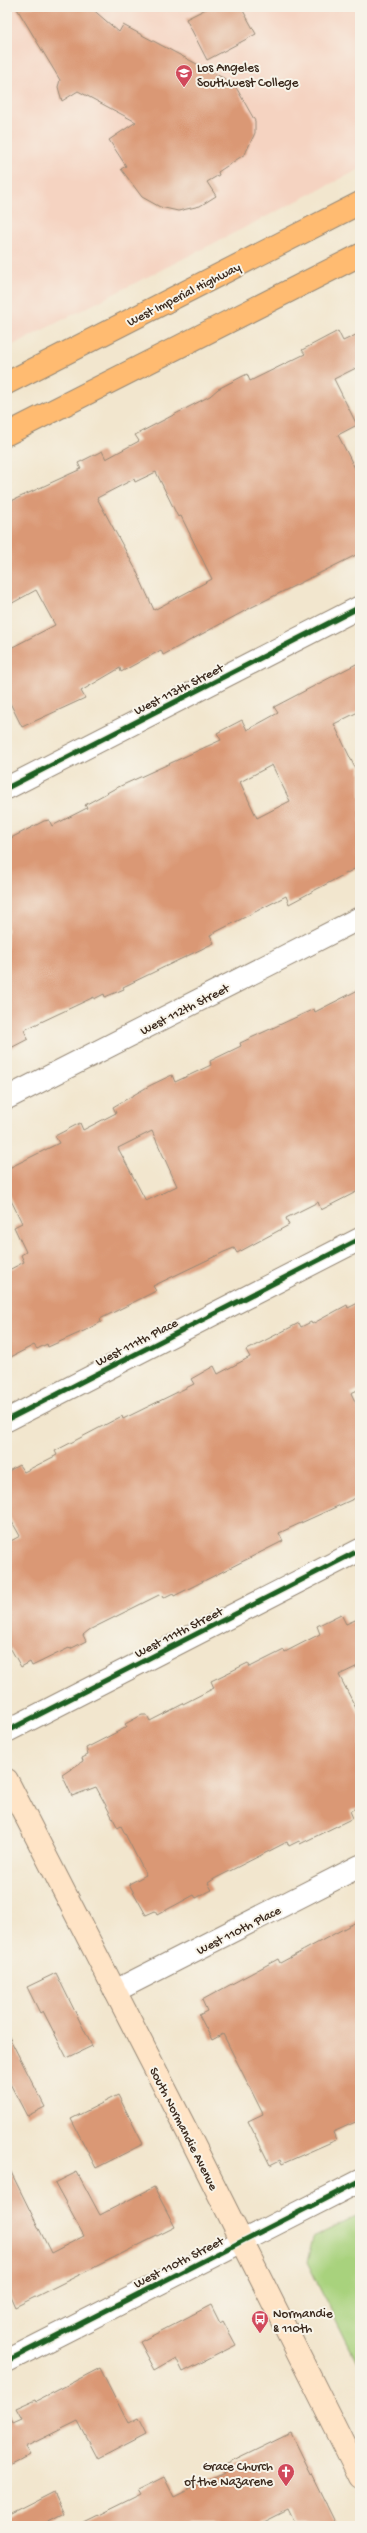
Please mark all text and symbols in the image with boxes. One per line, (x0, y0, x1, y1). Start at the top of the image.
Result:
place label: Los Angeles Southwest College (197, 61, 299, 91)
school or university icon: Los Angeles Southwest College (174, 63, 194, 88)
street label: West Imperial Highway (125, 260, 244, 330)
street label: West 113th Street (132, 660, 228, 719)
street label: West 112th Street (138, 981, 234, 1039)
street label: West 111th Place (93, 1316, 181, 1370)
street label: West 111th Street (133, 1604, 227, 1662)
street label: West 110th Place (194, 1903, 284, 1959)
street label: South Normandie Avenue (145, 2065, 220, 2193)
street label: West 110th Street (132, 2233, 228, 2292)
place label: Normandie & 110th (273, 2307, 333, 2337)
bus stop icon: Normandie & 110th (250, 2309, 270, 2334)
place label: Grace Church of the Nazarene (184, 2460, 273, 2490)
church icon: Grace Church of the Nazarene (276, 2462, 296, 2487)

